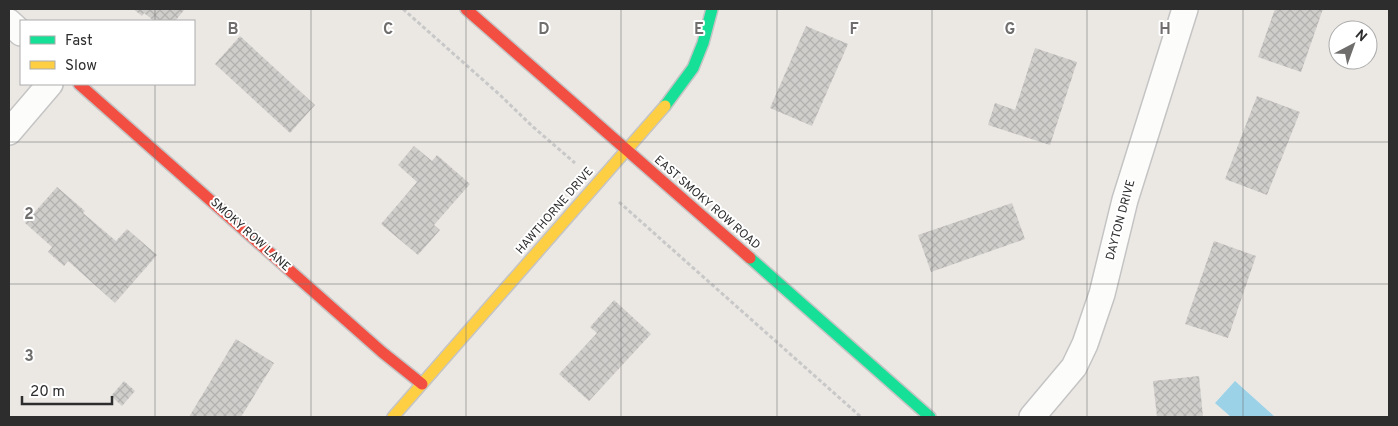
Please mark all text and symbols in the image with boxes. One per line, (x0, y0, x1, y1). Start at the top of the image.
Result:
legend (20, 20, 195, 85)
text: B (227, 20, 239, 40)
text: C (383, 20, 393, 40)
text: D (538, 20, 550, 40)
text: E (694, 20, 704, 40)
text: F (849, 20, 859, 40)
text: G (1005, 20, 1015, 40)
text: H (1159, 20, 1171, 40)
north arrow (1328, 20, 1378, 70)
text: N (1351, 27, 1370, 46)
text: Fast (65, 32, 93, 51)
text: Slow (65, 57, 97, 76)
street label: EAST SMOKY ROW ROAD (651, 152, 763, 254)
street label: HAWTHORNE DRIVE (513, 164, 597, 258)
street label: DAYTON DRIVE (1103, 178, 1139, 262)
street label: SMOKY ROW LANE (207, 195, 293, 275)
text: 2 (24, 205, 34, 225)
text: 3 (24, 347, 34, 367)
scale bar (22, 374, 112, 406)
text: 20 m (30, 383, 65, 402)

